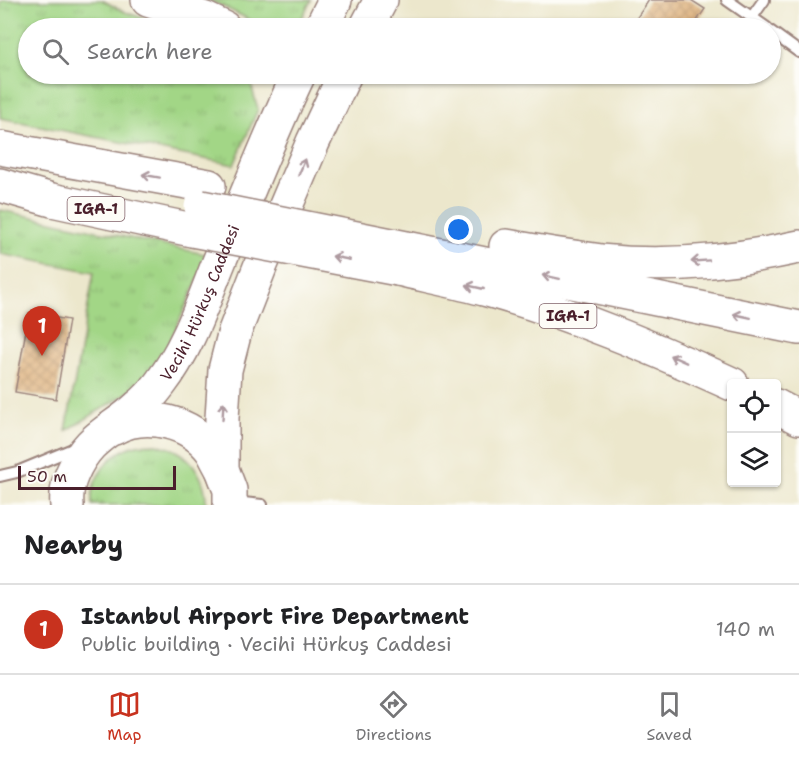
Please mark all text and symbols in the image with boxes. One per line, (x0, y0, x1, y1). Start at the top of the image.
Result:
search box (18, 18, 781, 84)
icon: search (39, 35, 72, 68)
text: Search here (87, 37, 213, 66)
one-way arrow (297, 159, 308, 177)
one-way arrow (142, 170, 162, 181)
road number: IGA-1 (68, 197, 124, 221)
your location (444, 215, 473, 244)
street label: Vecihi Hürkuş Caddesi (155, 221, 244, 385)
one-way arrow (331, 253, 351, 264)
one-way arrow (690, 256, 710, 267)
one-way arrow (541, 271, 561, 282)
one-way arrow (466, 281, 485, 292)
road number: IGA-1 (540, 304, 596, 328)
pin: 1 (22, 306, 62, 356)
one-way arrow (732, 310, 751, 322)
one-way arrow (670, 353, 688, 365)
map controls (727, 379, 781, 487)
button: locate (727, 379, 781, 433)
one-way arrow (217, 401, 228, 421)
button: layers (727, 433, 781, 487)
scale bar (18, 463, 176, 490)
text: 50 m (27, 466, 67, 487)
text: Nearby (24, 527, 123, 562)
text: Istanbul Airport Fire Department (81, 602, 469, 631)
text: 1 (39, 616, 48, 642)
text: 140 m (716, 616, 775, 642)
text: Public building · Vecihi Hürkuş Caddesi (81, 631, 452, 657)
tab: Map (107, 688, 141, 745)
tab: Directions (356, 688, 432, 745)
tab: Saved (646, 688, 692, 745)

